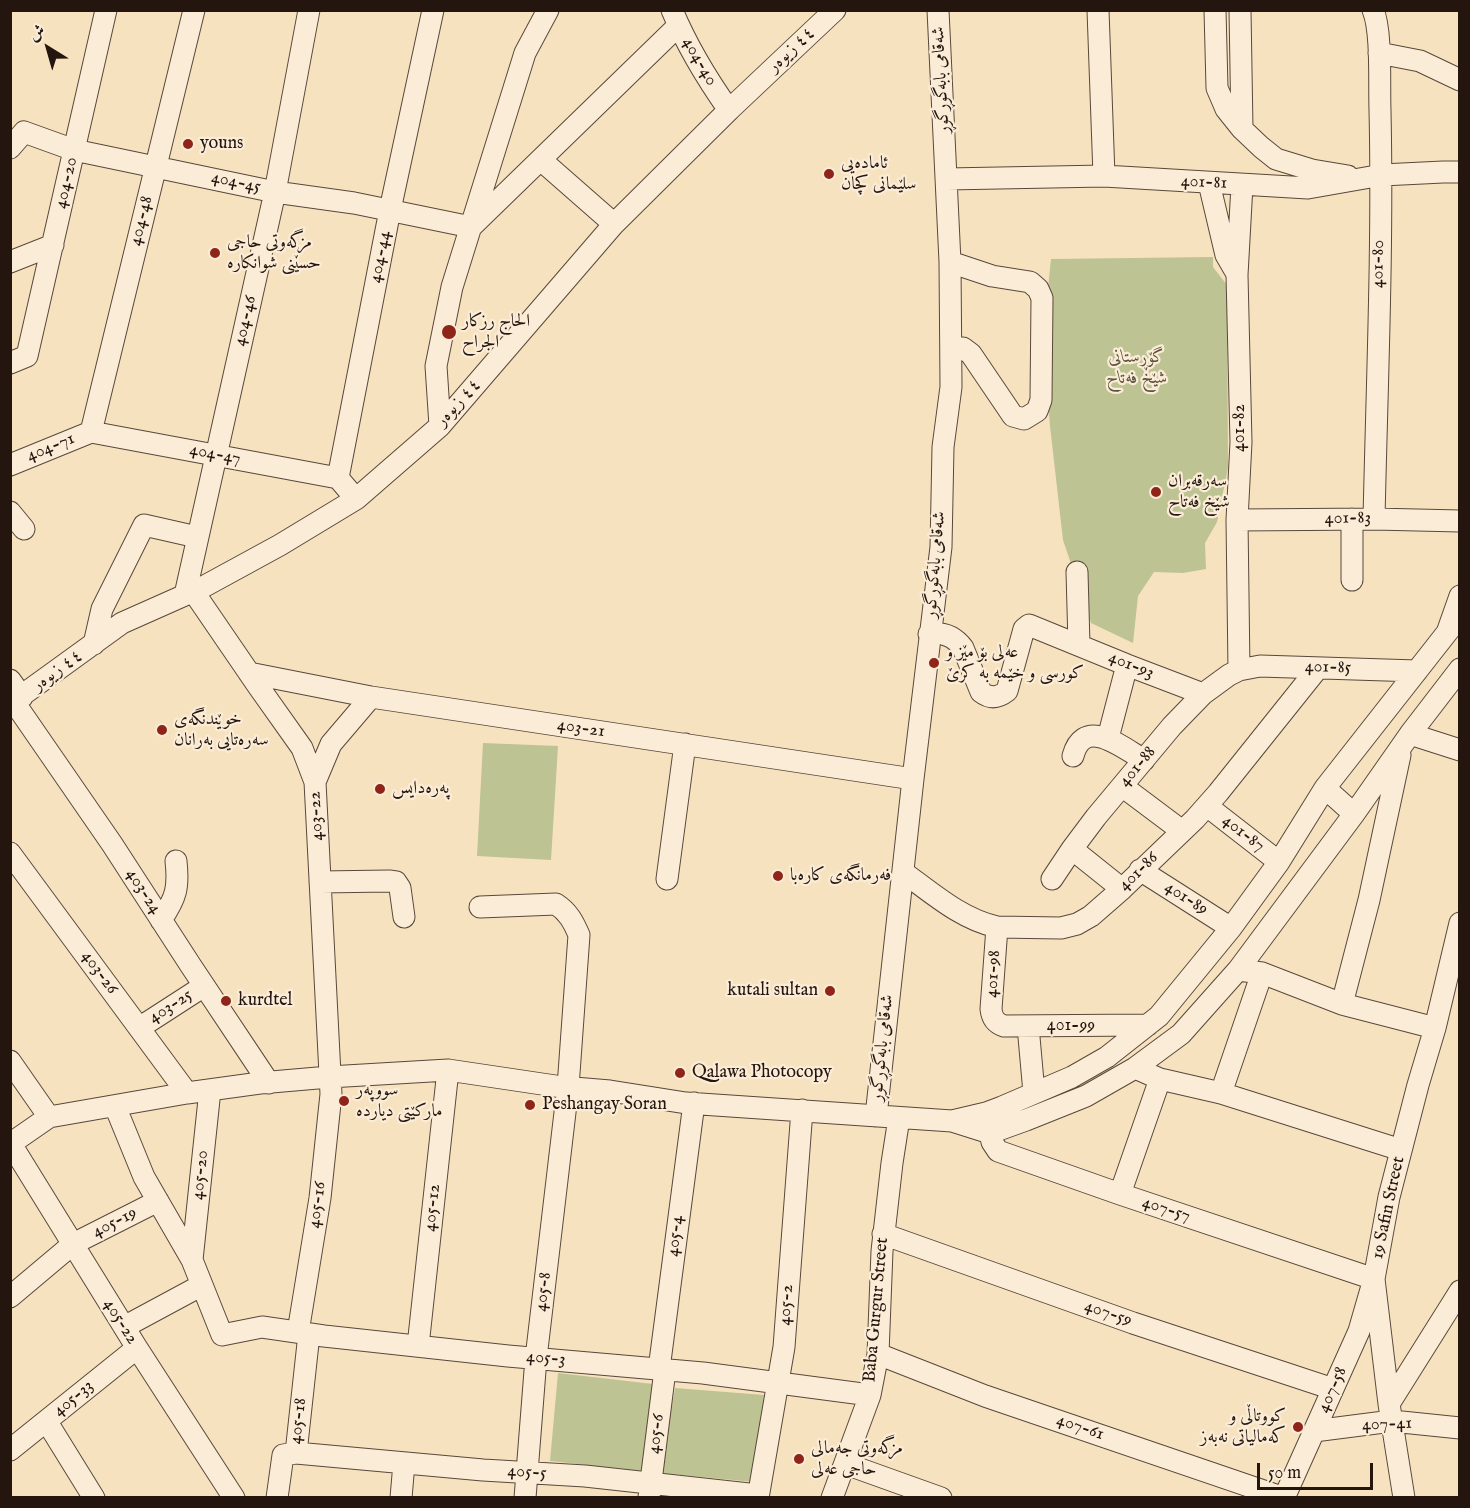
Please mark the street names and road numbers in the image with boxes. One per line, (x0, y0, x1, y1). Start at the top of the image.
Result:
street label: ٤٤ زیوەر (764, 22, 820, 78)
street label: شەقامی بابەگوڕگوڕ (928, 26, 956, 134)
street label: 404-40 (677, 34, 721, 90)
street label: 404-20 (51, 155, 83, 211)
street label: 404-45 (209, 167, 263, 199)
street label: 401-81 (1180, 171, 1228, 195)
street label: 404-48 (125, 194, 159, 248)
street label: 404-44 (365, 229, 397, 285)
street label: 401-80 (1368, 240, 1390, 288)
street label: 404-46 (230, 294, 262, 348)
street label: ٤٤ زیوەر (432, 374, 486, 432)
street label: 401-82 (1229, 404, 1251, 452)
street label: 404-71 (24, 429, 78, 467)
street label: 404-47 (188, 439, 242, 471)
street label: 401-83 (1325, 508, 1371, 530)
street label: شەقامی بابەگوڕگوڕ (921, 511, 951, 619)
street label: ٤٤ زیوەر (28, 645, 88, 697)
street label: 401-93 (1105, 647, 1157, 685)
street label: 401-85 (1305, 656, 1351, 680)
street label: 403-21 (556, 715, 606, 743)
street label: 401-88 (1115, 742, 1161, 792)
street label: 403-22 (305, 791, 329, 841)
street label: 401-87 (1217, 811, 1269, 857)
street label: 401-86 (1114, 848, 1164, 896)
street label: 403-24 (120, 865, 166, 919)
street label: 401-89 (1160, 877, 1212, 921)
street label: 403-26 (76, 947, 122, 999)
street label: 401-98 (982, 950, 1006, 998)
street label: 403-25 (145, 985, 197, 1029)
street label: شەقامی بابەگوڕگوڕ (867, 994, 899, 1102)
street label: 401-99 (1047, 1015, 1095, 1037)
street label: 405-20 (188, 1149, 214, 1201)
street label: 19 Safin Street (1368, 1155, 1410, 1261)
street label: 405-16 (304, 1180, 332, 1230)
street label: 405-12 (420, 1183, 446, 1233)
street label: 407-57 (1139, 1192, 1193, 1228)
street label: 405-19 (89, 1203, 141, 1243)
street label: 405-4 (663, 1214, 689, 1258)
street label: Baba Gurgur Street (860, 1237, 894, 1383)
street label: 405-8 (531, 1271, 557, 1313)
street label: 405-2 (775, 1284, 799, 1326)
street label: 405-22 (98, 1295, 142, 1349)
street label: 407-59 (1081, 1296, 1135, 1332)
street label: 405-3 (525, 1347, 567, 1371)
street label: 407-58 (1313, 1364, 1353, 1416)
street label: 405-33 (49, 1376, 99, 1422)
street label: 405-18 (285, 1397, 313, 1445)
street label: 407-61 (1053, 1410, 1107, 1446)
street label: 405-6 (644, 1413, 670, 1455)
street label: 407-41 (1362, 1413, 1412, 1437)
street label: 405-5 (507, 1461, 547, 1485)

